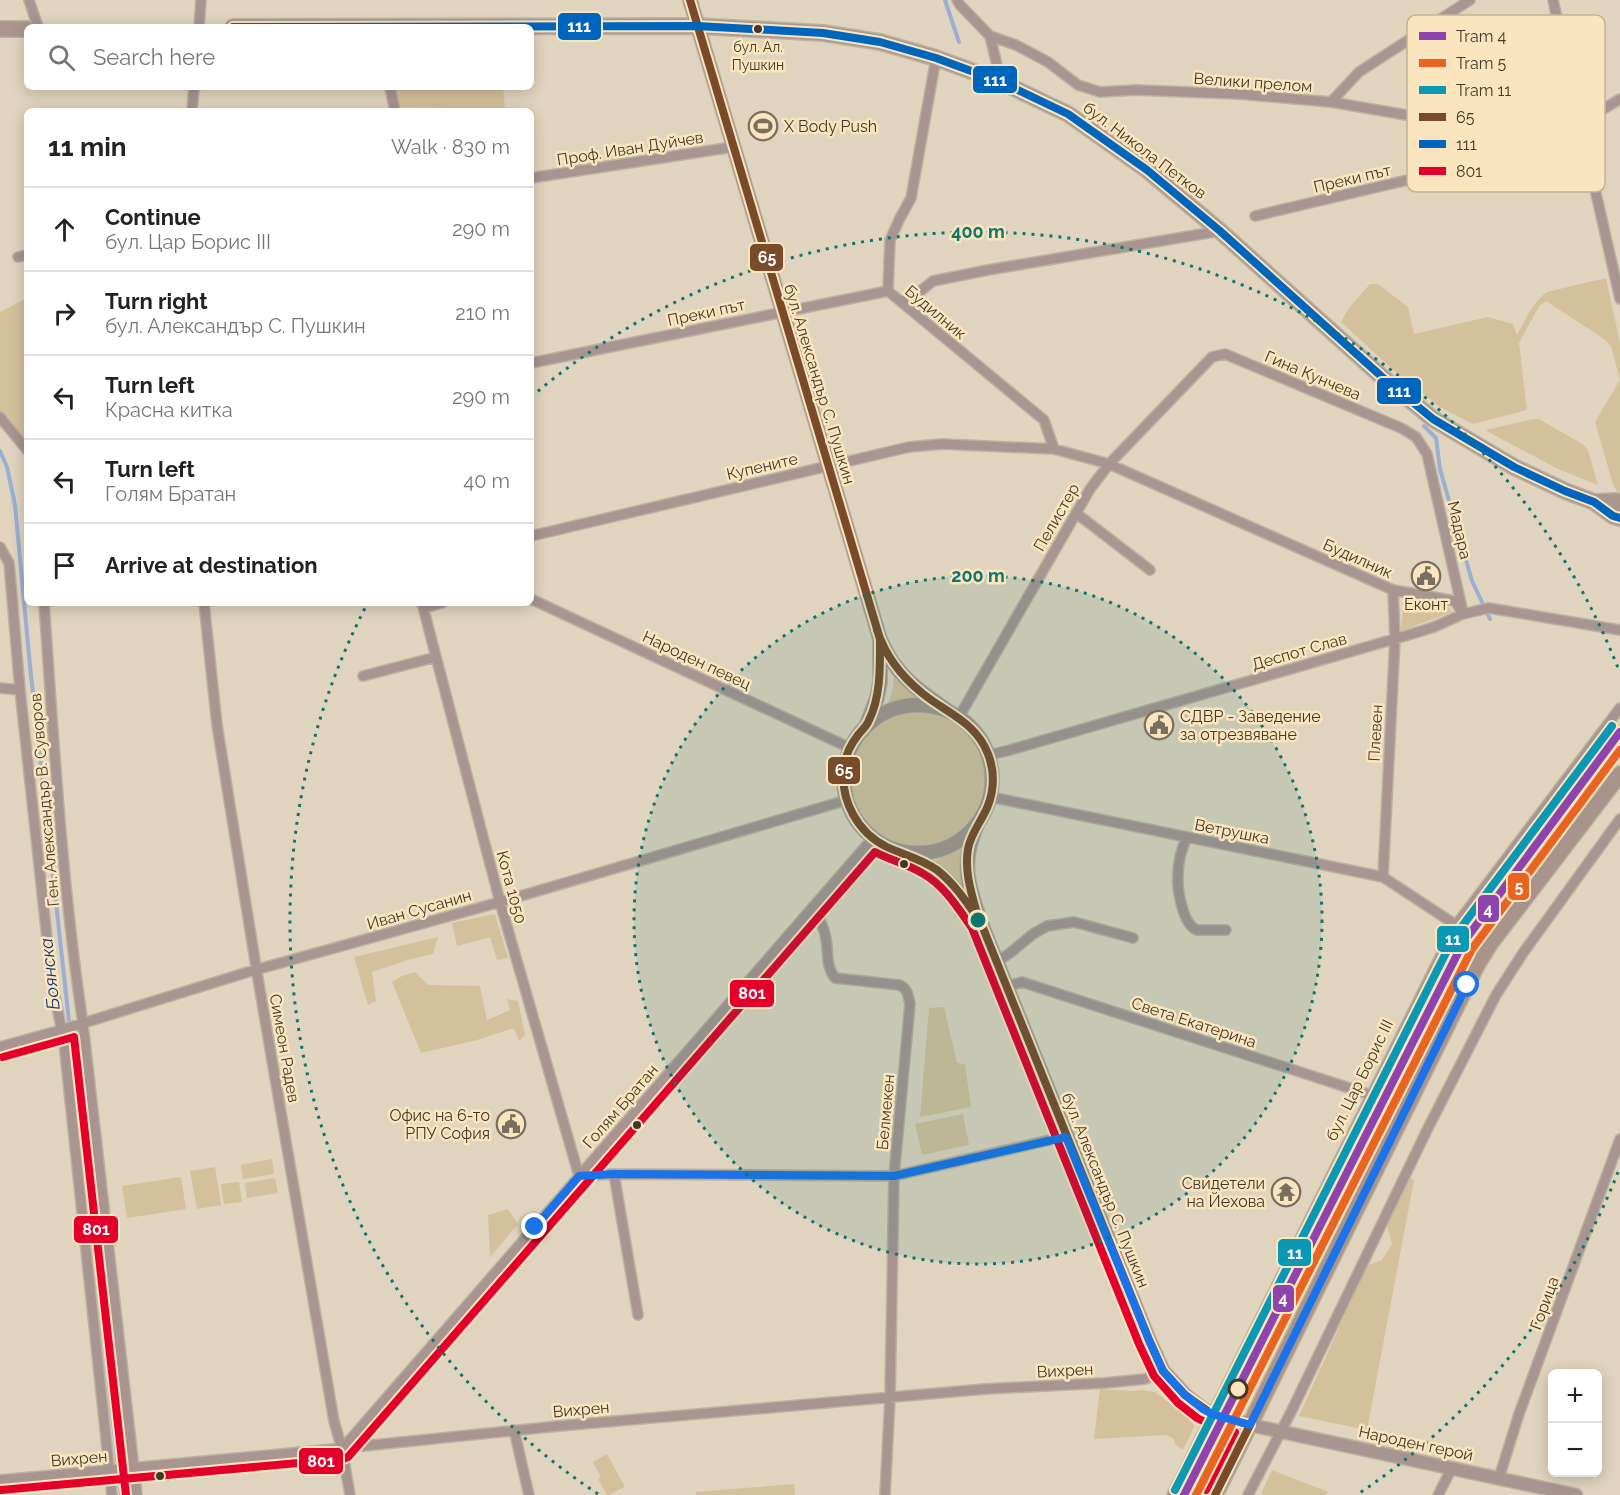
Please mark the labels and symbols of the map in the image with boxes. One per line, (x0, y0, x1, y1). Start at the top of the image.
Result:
line badge: 111 (557, 12, 602, 41)
legend (1407, 15, 1605, 192)
text: 111 (567, 17, 591, 36)
marker: бул. Ал. Пушкин (752, 23, 764, 35)
text: Tram 4 (1456, 27, 1506, 46)
place label: бул. Ал. Пушкин (732, 39, 784, 73)
text: Tram 5 (1456, 54, 1506, 73)
line badge: 111 (972, 65, 1018, 94)
street label: Велики прелом (1193, 69, 1313, 96)
text: 111 (983, 71, 1007, 90)
text: Tram 11 (1456, 81, 1511, 100)
street label: бул. Никола Петков (1079, 98, 1210, 203)
text: 65 (1456, 108, 1475, 127)
sports icon: X Body Push (747, 110, 779, 142)
place label: X Body Push (784, 117, 877, 136)
street label: Проф. Иван Дуйчев (556, 128, 705, 169)
text: 111 (1456, 135, 1477, 154)
street label: Преки път (1312, 160, 1393, 197)
text: 801 (1456, 162, 1482, 181)
text: 400 m (951, 221, 1005, 242)
line badge: 65 (749, 243, 784, 272)
text: 65 (758, 248, 776, 267)
street label: Будилник (901, 281, 970, 343)
street label: бул. Александър С. Пушкин (780, 282, 859, 487)
street label: Преки път (666, 295, 747, 330)
street label: Гина Кунчева (1262, 347, 1364, 404)
line badge: 111 (1376, 377, 1422, 405)
text: 111 (1387, 382, 1411, 401)
street label: Купените (725, 449, 800, 484)
street label: Пелистер (1029, 480, 1083, 555)
street label: Мадара (1444, 499, 1475, 561)
street label: Будилник (1320, 535, 1396, 582)
public building icon: Еконт (1410, 560, 1442, 592)
text: 200 m (951, 565, 1005, 586)
place label: Еконт (1404, 595, 1448, 614)
street label: Народен певец (639, 627, 754, 694)
street label: Деспот Слав (1249, 629, 1349, 674)
street label: Ген. Александър В. Суворов (26, 693, 63, 907)
street label: Плевен (1365, 704, 1386, 762)
place label: СДВР - Заведение за отрезвяване (1180, 707, 1321, 744)
public building icon: СДВР - Заведение за отрезвяване (1143, 709, 1175, 741)
line badge: 65 (827, 756, 861, 785)
text: 65 (835, 761, 853, 780)
street label: Ветрушка (1193, 815, 1271, 848)
street label: Кота 1050 (493, 849, 530, 926)
unlabelled marker (898, 858, 910, 870)
line badge: 5 (1507, 872, 1530, 901)
text: 5 (1515, 877, 1524, 896)
street label: Иван Сусанин (365, 885, 474, 933)
line badge: 4 (1477, 894, 1500, 923)
text: 4 (1483, 900, 1493, 919)
centre of rings (968, 910, 988, 930)
line badge: 11 (1436, 925, 1470, 953)
text: 11 (1445, 930, 1461, 949)
water label: Боянска (35, 937, 64, 1011)
route start (1453, 971, 1479, 997)
line badge: 801 (729, 979, 775, 1008)
text: 801 (738, 984, 766, 1003)
street label: Симеон Радев (266, 992, 303, 1104)
street label: Света Екатерина (1129, 993, 1259, 1052)
street label: бул. Цар Борис III (1322, 1016, 1397, 1144)
street label: Голям Братан (579, 1060, 662, 1152)
street label: Белмекен (873, 1073, 898, 1151)
street label: бул. Александър С. Пушкин (1058, 1090, 1153, 1290)
place label: Офис на 6-то РПУ София (389, 1106, 490, 1143)
public building icon: Офис на 6-то РПУ София (495, 1108, 527, 1140)
unlabelled marker (631, 1119, 643, 1131)
place label: Свидетели на Йехова (1182, 1174, 1265, 1211)
temple icon: Свидетели на Йехова (1270, 1176, 1302, 1208)
route end (521, 1213, 547, 1239)
line badge: 801 (73, 1215, 119, 1244)
text: 801 (82, 1220, 110, 1239)
line badge: 11 (1277, 1238, 1312, 1267)
text: 11 (1287, 1244, 1303, 1263)
street label: Горица (1526, 1274, 1563, 1332)
line badge: 4 (1272, 1284, 1295, 1313)
text: 4 (1278, 1289, 1288, 1308)
street label: Вихрен (1036, 1360, 1094, 1381)
unlabelled marker (1228, 1379, 1248, 1399)
street label: Вихрен (552, 1398, 610, 1421)
street label: Народен герой (1357, 1422, 1475, 1465)
street label: Вихрен (50, 1447, 108, 1470)
line badge: 801 (298, 1447, 344, 1475)
text: 801 (307, 1452, 335, 1471)
unlabelled marker (154, 1470, 166, 1482)

